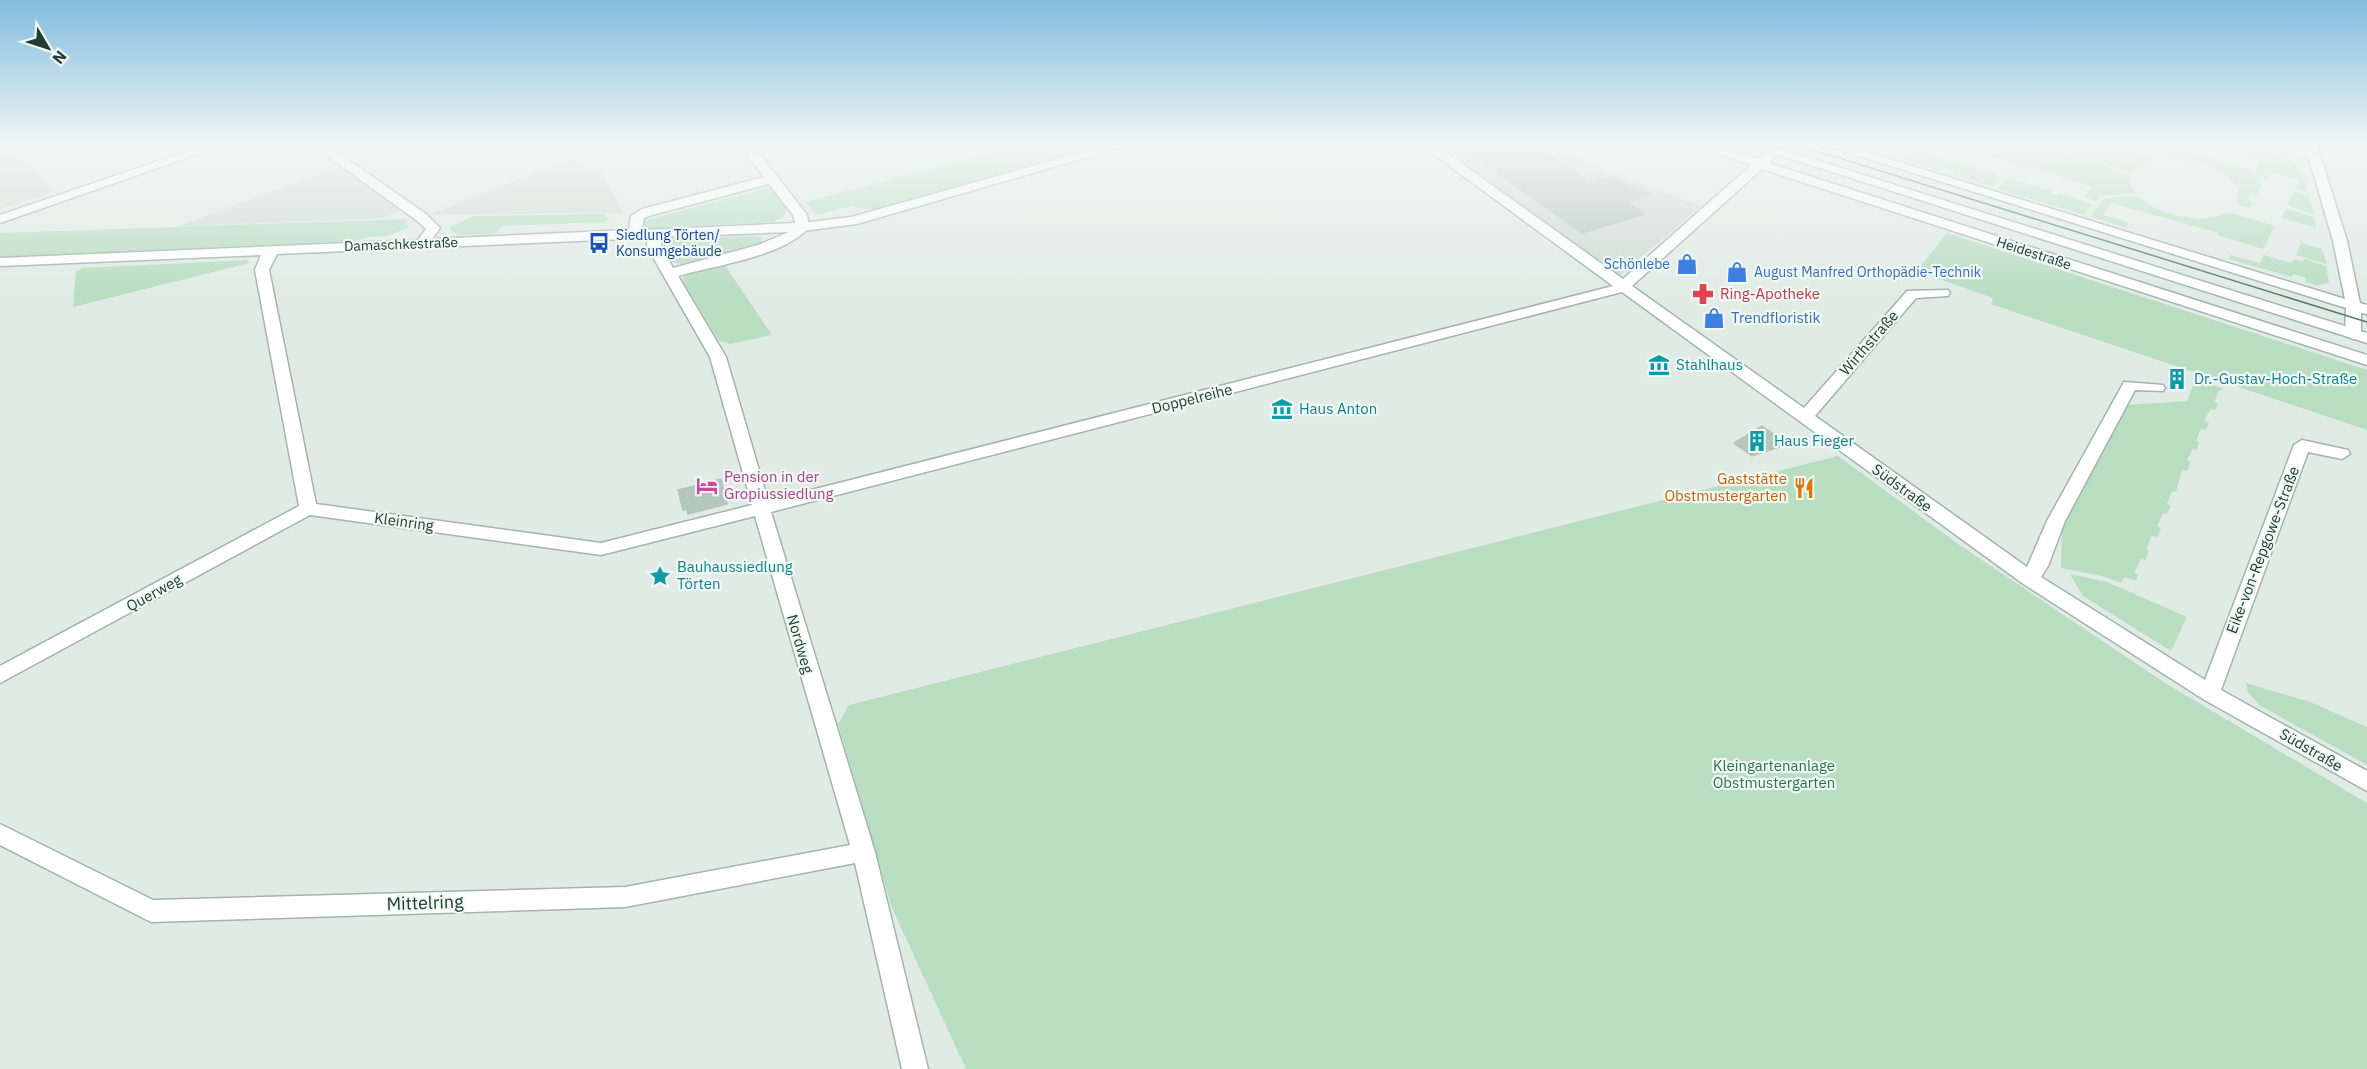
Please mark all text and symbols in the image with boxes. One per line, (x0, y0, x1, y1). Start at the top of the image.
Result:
north arrow (18, 18, 78, 78)
text: N (48, 47, 71, 68)
place label: Siedlung Törten/ Konsumgebäude (616, 226, 722, 260)
bus stop icon: Siedlung Törten/ Konsumgebäude (587, 231, 611, 255)
street label: Heidestraße (1994, 232, 2074, 274)
street label: Damaschkestraße (344, 233, 459, 255)
shop icon: Schönlebe (1675, 252, 1699, 276)
place label: Schönlebe (1604, 255, 1670, 273)
shop icon: August Manfred Orthopädie-Technik (1725, 260, 1749, 284)
place label: August Manfred Orthopädie-Technik (1754, 263, 1982, 281)
pharmacy icon: Ring-Apotheke (1691, 282, 1715, 306)
place label: Ring-Apotheke (1720, 284, 1820, 303)
shop icon: Trendfloristik (1702, 306, 1726, 330)
street label: Wirthstraße (1835, 306, 1902, 379)
place label: Trendfloristik (1731, 308, 1821, 327)
museum icon: Stahlhaus (1647, 353, 1671, 377)
place label: Stahlhaus (1676, 355, 1743, 374)
building icon: Dr.-Gustav-Hoch-Straße (2165, 367, 2189, 391)
place label: Dr.-Gustav-Hoch-Straße (2194, 369, 2357, 388)
street label: Doppelreihe (1150, 379, 1234, 418)
museum icon: Haus Anton (1270, 397, 1294, 421)
place label: Haus Anton (1299, 399, 1377, 418)
building icon: Haus Fieger (1745, 429, 1769, 453)
place label: Haus Fieger (1774, 431, 1854, 450)
street label: Südstraße (1869, 459, 1936, 516)
street label: Eike-von-Repgowe-Straße (2222, 463, 2303, 636)
place label: Pension in der Gropiussiedlung (724, 467, 834, 503)
place label: Gaststätte Obstmustergarten (1664, 469, 1787, 505)
hotel icon: Pension in der Gropiussiedlung (695, 474, 719, 498)
restaurant icon: Gaststätte Obstmustergarten (1792, 476, 1816, 500)
street label: Kleinring (373, 508, 435, 535)
place label: Bauhaussiedlung Törten (677, 557, 793, 593)
place icon: Bauhaussiedlung Törten (648, 564, 672, 588)
street label: Querweg (123, 570, 185, 616)
street label: Nordweg (783, 612, 818, 676)
street label: Südstraße (2276, 724, 2346, 775)
park label: Kleingartenanlage Obstmustergarten (1713, 756, 1835, 792)
street label: Mittelring (386, 890, 464, 915)

